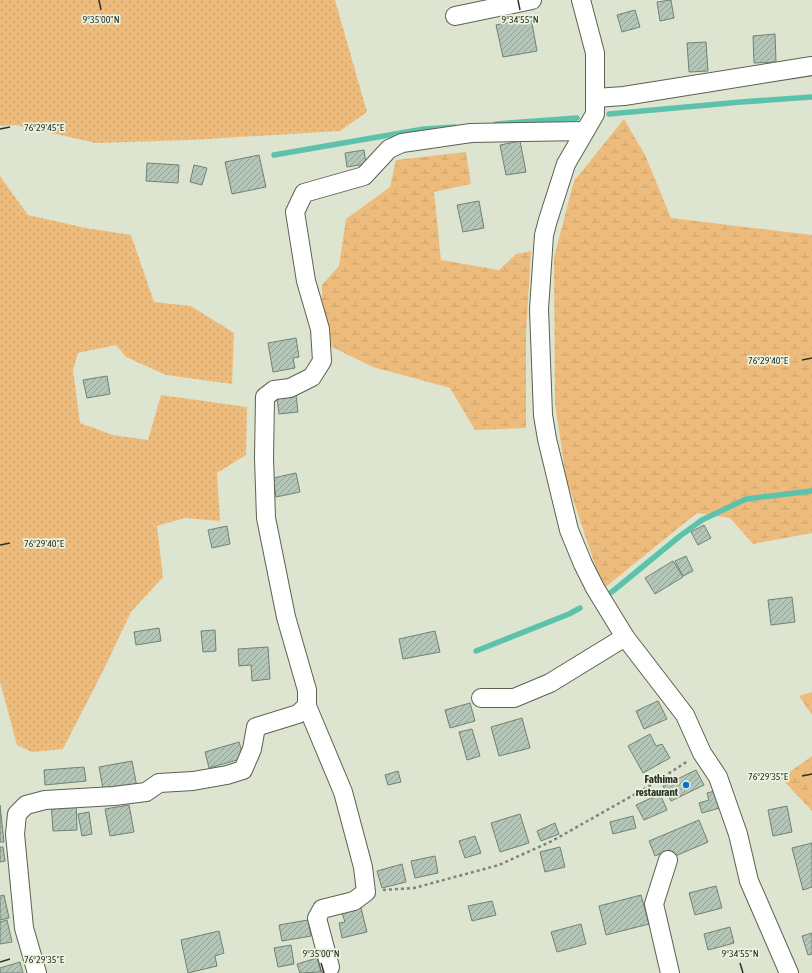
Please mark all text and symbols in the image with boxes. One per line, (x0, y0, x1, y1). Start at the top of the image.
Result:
text: 9°35'00"N (82, 14, 120, 25)
text: 9°34'55"N (501, 14, 539, 25)
text: 76°29'45"E (24, 122, 65, 133)
text: 76°29'40"E (748, 355, 789, 366)
text: 76°29'40"E (24, 538, 65, 549)
text: 76°29'35"E (748, 771, 789, 782)
place label: Fathima restaurant (636, 773, 679, 798)
marker: Fathima restaurant (681, 780, 691, 790)
text: 9°35'00"N (302, 948, 340, 959)
text: 9°34'55"N (721, 948, 759, 959)
text: 76°29'35"E (24, 954, 65, 965)

